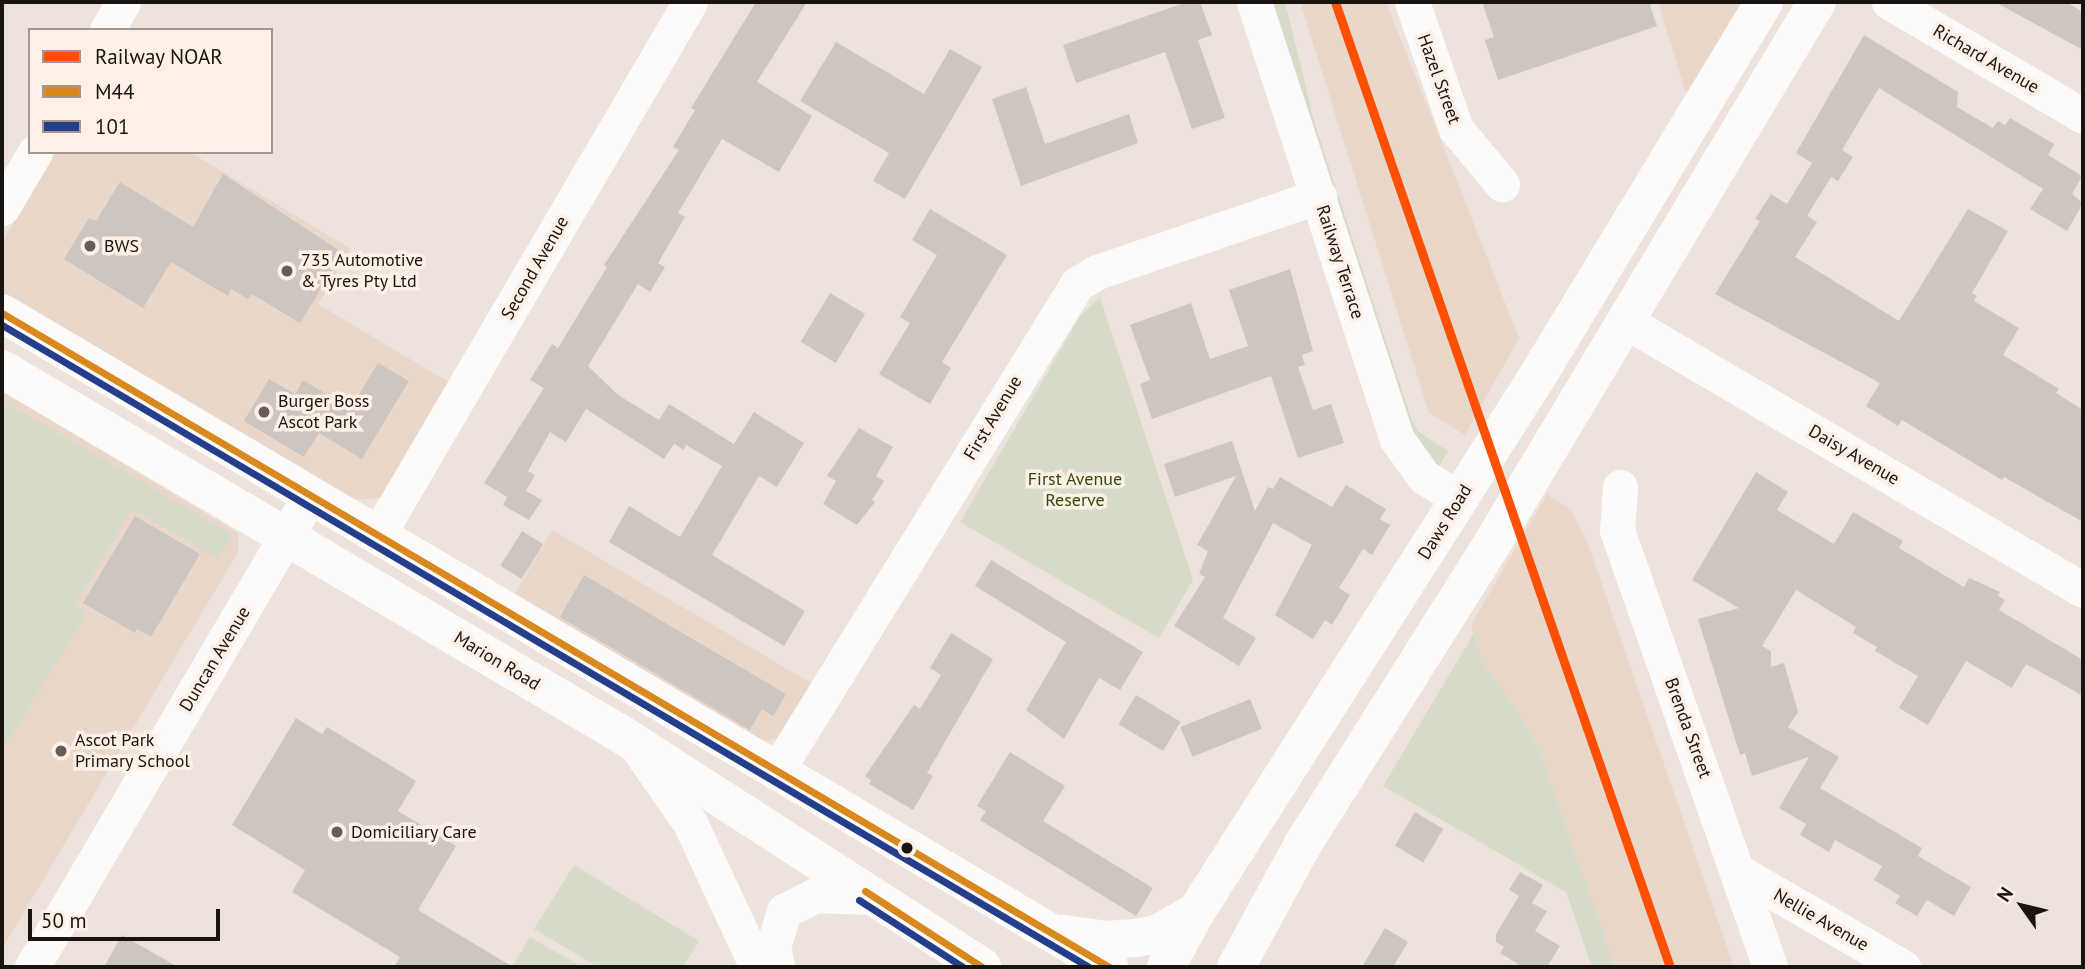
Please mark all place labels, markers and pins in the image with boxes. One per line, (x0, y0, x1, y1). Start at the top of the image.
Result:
place label: BWS (104, 235, 139, 257)
marker: BWS (82, 238, 98, 254)
place label: 735 Automotive & Tyres Pty Ltd (301, 250, 424, 292)
marker: 735 Automotive & Tyres Pty Ltd (279, 263, 295, 279)
place label: Burger Boss Ascot Park (278, 391, 369, 434)
marker: Burger Boss Ascot Park (256, 404, 272, 420)
place label: Ascot Park Primary School (75, 730, 190, 772)
marker: Ascot Park Primary School (53, 743, 69, 759)
place label: Domiciliary Care (351, 821, 477, 843)
marker: Domiciliary Care (329, 824, 345, 840)
unlabelled marker (900, 841, 914, 855)

